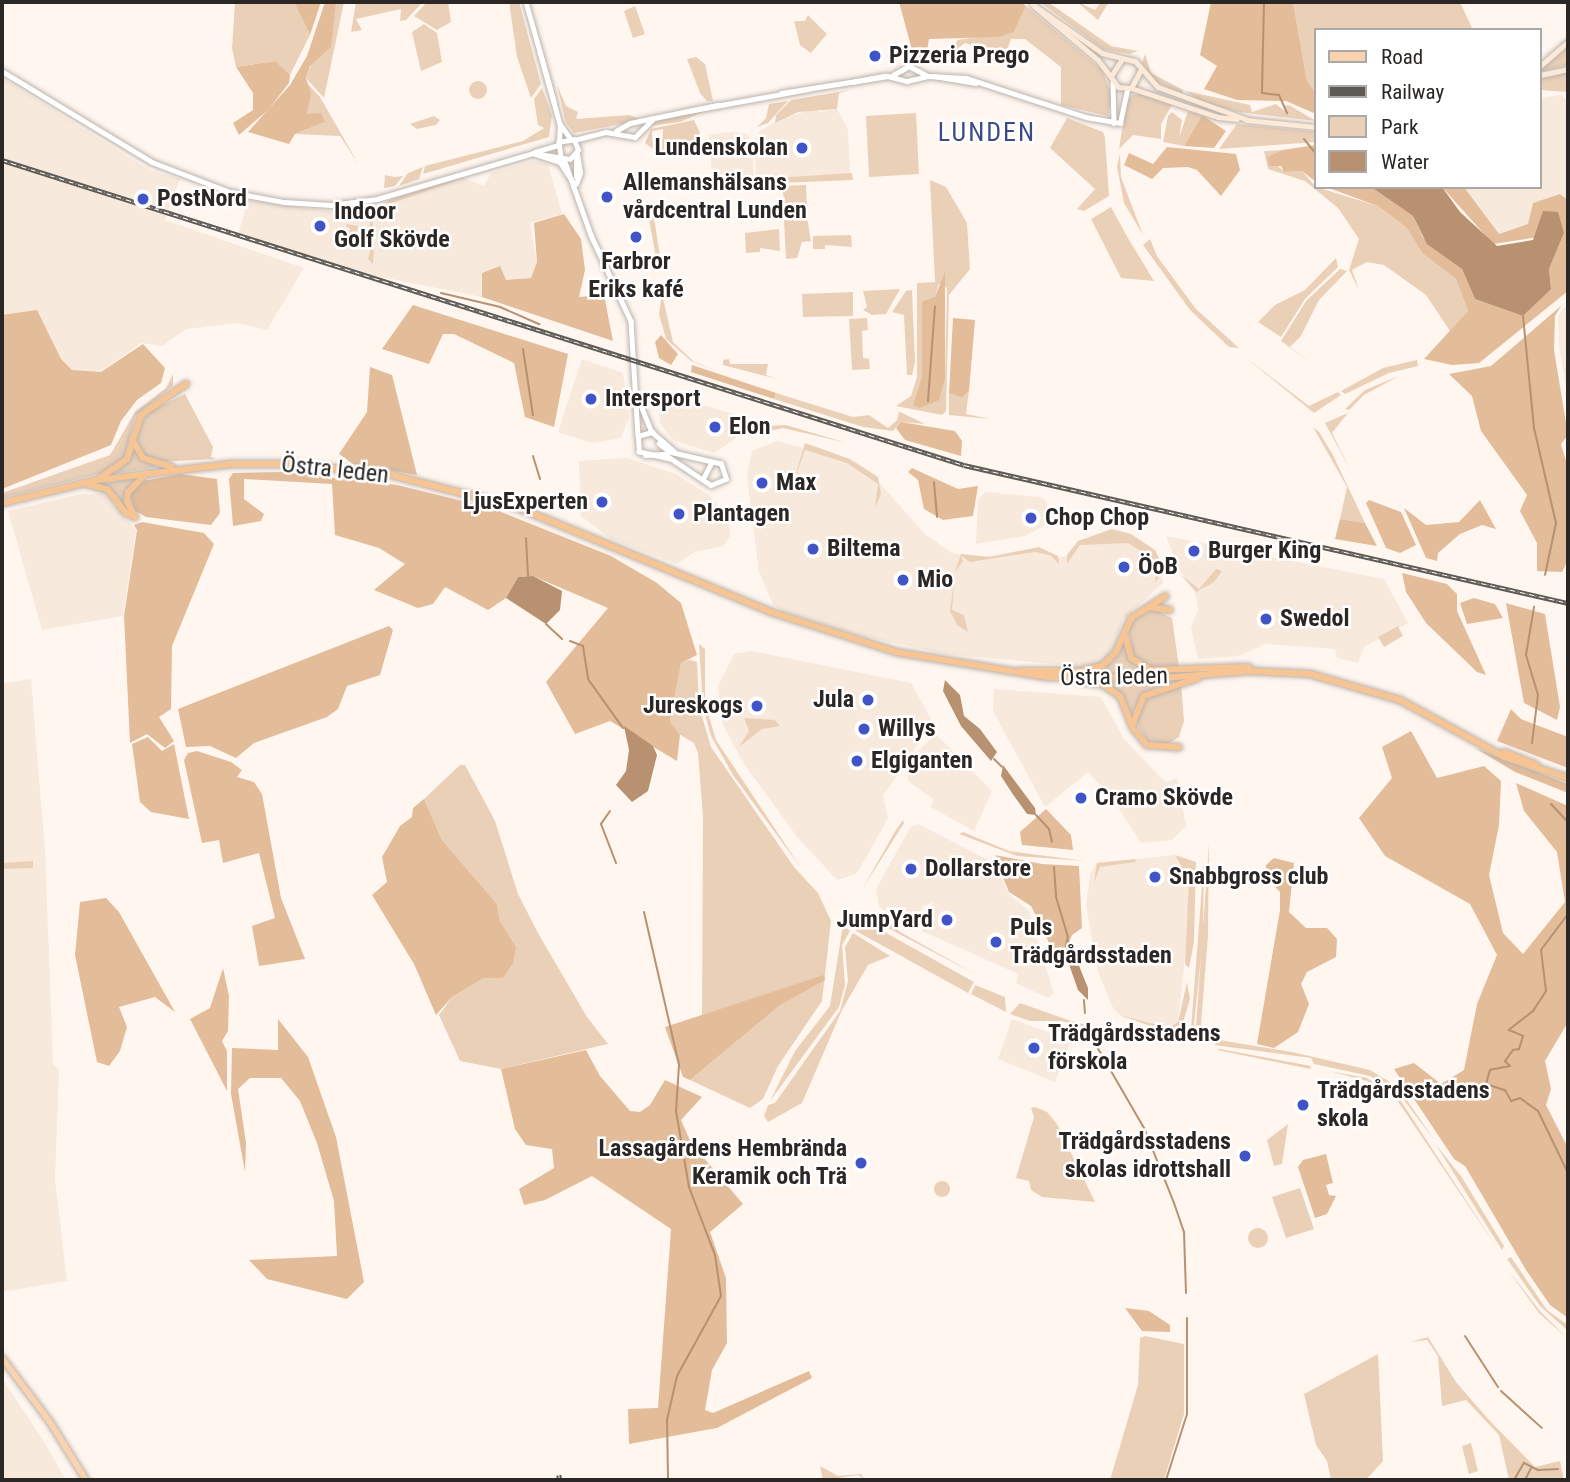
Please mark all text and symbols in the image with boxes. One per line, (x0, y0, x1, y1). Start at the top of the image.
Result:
legend (1314, 28, 1542, 189)
place label: Pizzeria Prego (889, 42, 1029, 70)
text: Road (1381, 45, 1423, 69)
marker: Pizzeria Prego (867, 48, 883, 64)
text: Railway (1381, 80, 1444, 104)
text: Park (1381, 115, 1418, 139)
district label: LUNDEN (939, 117, 1035, 149)
place label: Lundenskolan (654, 134, 788, 162)
marker: Lundenskolan (794, 140, 810, 156)
text: Water (1381, 150, 1429, 174)
place label: Allemanshälsans vårdcentral Lunden (623, 169, 807, 225)
place label: PostNord (157, 185, 247, 213)
marker: Allemanshälsans vårdcentral Lunden (597, 187, 617, 207)
marker: PostNord (135, 191, 151, 207)
place label: Indoor Golf Skövde (334, 198, 450, 254)
marker: Indoor Golf Skövde (312, 218, 328, 234)
marker: Farbror Eriks kafé (628, 229, 644, 245)
place label: Farbror Eriks kafé (588, 248, 684, 304)
place label: Intersport (605, 385, 701, 413)
marker: Intersport (583, 391, 599, 407)
place label: Elon (729, 413, 771, 441)
marker: Elon (707, 419, 723, 435)
street label: Östra leden (280, 450, 390, 490)
place label: Max (776, 469, 816, 497)
marker: Max (754, 475, 770, 491)
place label: LjusExperten (463, 488, 588, 516)
marker: LjusExperten (594, 494, 610, 510)
place label: Plantagen (693, 500, 790, 528)
place label: Chop Chop (1045, 504, 1149, 532)
marker: Plantagen (671, 506, 687, 522)
marker: Chop Chop (1023, 510, 1039, 526)
place label: Biltema (827, 535, 901, 563)
place label: Burger King (1208, 537, 1321, 565)
marker: Biltema (805, 541, 821, 557)
marker: Burger King (1186, 543, 1202, 559)
place label: ÖoB (1138, 553, 1178, 581)
marker: ÖoB (1116, 559, 1132, 575)
place label: Mio (917, 566, 953, 594)
marker: Mio (895, 572, 911, 588)
place label: Swedol (1280, 605, 1350, 633)
marker: Swedol (1258, 611, 1274, 627)
street label: Östra leden (1060, 662, 1168, 692)
place label: Jula (813, 686, 854, 714)
place label: Jureskogs (643, 692, 743, 720)
marker: Jula (860, 692, 876, 708)
marker: Jureskogs (749, 698, 765, 714)
place label: Willys (878, 715, 936, 743)
marker: Willys (856, 721, 872, 737)
place label: Elgiganten (871, 747, 973, 775)
marker: Elgiganten (849, 753, 865, 769)
place label: Cramo Skövde (1095, 784, 1233, 812)
marker: Cramo Skövde (1073, 790, 1089, 806)
place label: Dollarstore (925, 855, 1031, 883)
marker: Dollarstore (903, 861, 919, 877)
place label: Snabbgross club (1169, 863, 1328, 891)
marker: Snabbgross club (1147, 869, 1163, 885)
place label: JumpYard (837, 906, 933, 934)
marker: JumpYard (939, 912, 955, 928)
place label: Puls Trädgårdsstaden (1010, 914, 1172, 970)
marker: Puls Trädgårdsstaden (988, 934, 1004, 950)
place label: Trädgårdsstadens förskola (1048, 1020, 1221, 1076)
marker: Trädgårdsstadens förskola (1026, 1040, 1042, 1056)
place label: Trädgårdsstadens skola (1317, 1077, 1490, 1133)
marker: Trädgårdsstadens skola (1295, 1097, 1311, 1113)
place label: Trädgårdsstadens skolas idrottshall (1058, 1128, 1231, 1184)
place label: Lassagårdens Hembrända Keramik och Trä (599, 1135, 847, 1191)
marker: Trädgårdsstadens skolas idrottshall (1237, 1148, 1253, 1164)
marker: Lassagårdens Hembrända Keramik och Trä (853, 1155, 869, 1171)

